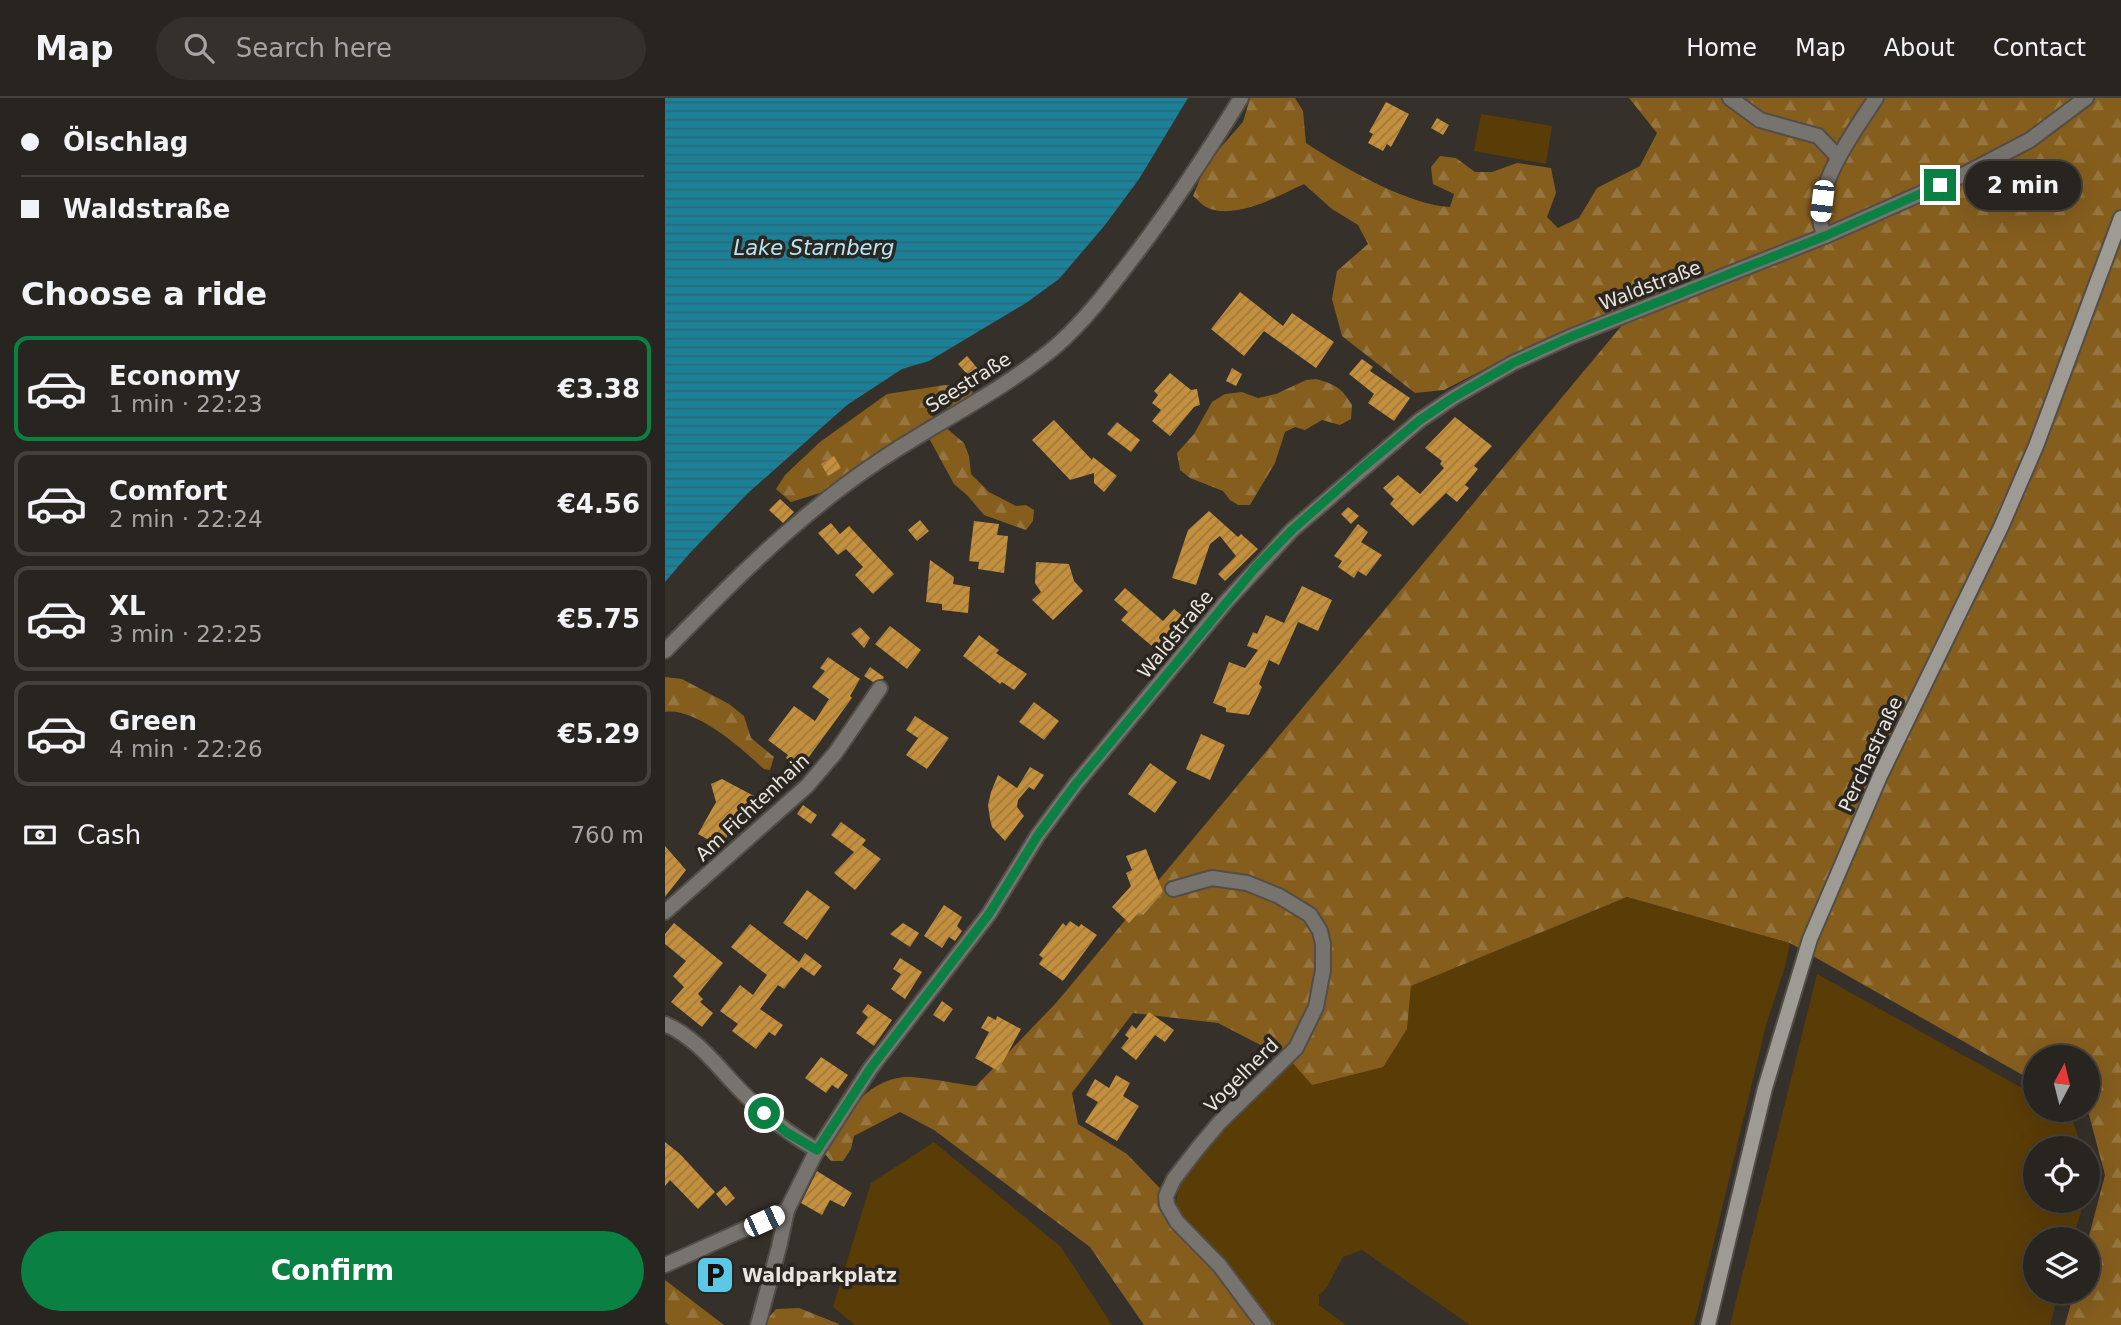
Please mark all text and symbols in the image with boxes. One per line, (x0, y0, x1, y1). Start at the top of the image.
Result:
search box (156, 17, 646, 80)
text: Map (35, 29, 114, 68)
icon: search (180, 29, 218, 67)
text: Search here (236, 33, 392, 63)
text: Home (1686, 34, 1757, 62)
text: Map (1795, 34, 1846, 62)
text: About (1884, 34, 1955, 62)
text: Contact (1993, 34, 2086, 62)
text: Ölschlag (63, 127, 188, 157)
callout: 2 min (1965, 160, 2080, 210)
route end (1924, 169, 1956, 201)
text: 2 min (1987, 172, 2059, 198)
car (1810, 179, 1835, 223)
text: Waldstraße (63, 194, 230, 224)
water label: Lake Starnberg (734, 236, 894, 260)
street label: Waldstraße (1596, 256, 1704, 314)
text: Choose a ride (21, 275, 267, 313)
street label: Seestraße (922, 347, 1014, 417)
icon: car (25, 357, 88, 420)
text: Economy (109, 361, 240, 391)
text: €3.38 (558, 374, 640, 404)
text: 1 min · 22:23 (109, 391, 263, 417)
icon: car (25, 472, 88, 535)
text: Comfort (109, 476, 227, 506)
text: €4.56 (558, 489, 640, 519)
text: 2 min · 22:24 (109, 506, 263, 532)
street label: Waldstraße (1133, 585, 1217, 683)
icon: car (25, 587, 88, 650)
text: XL (109, 591, 146, 621)
text: €5.75 (558, 604, 640, 634)
text: 3 min · 22:25 (109, 621, 263, 647)
street label: Perchastraße (1834, 693, 1906, 815)
icon: car (25, 702, 88, 765)
text: Green (109, 706, 197, 736)
text: €5.29 (558, 719, 640, 749)
text: 4 min · 22:26 (109, 736, 263, 762)
street label: Am Fichtenhain (691, 749, 813, 865)
icon: cash (21, 816, 59, 854)
text: Cash (77, 820, 141, 850)
text: 760 m (570, 822, 644, 848)
street label: Vogelherd (1199, 1033, 1283, 1117)
north arrow (2023, 1045, 2100, 1122)
map controls (2023, 1045, 2100, 1304)
route start (748, 1097, 780, 1129)
button: locate (2023, 1136, 2100, 1213)
car (741, 1203, 788, 1239)
button: layers (2023, 1227, 2100, 1304)
button: Confirm (21, 1231, 644, 1311)
parking icon: Waldparkplatz (694, 1254, 736, 1296)
place label: Waldparkplatz (742, 1264, 897, 1286)

